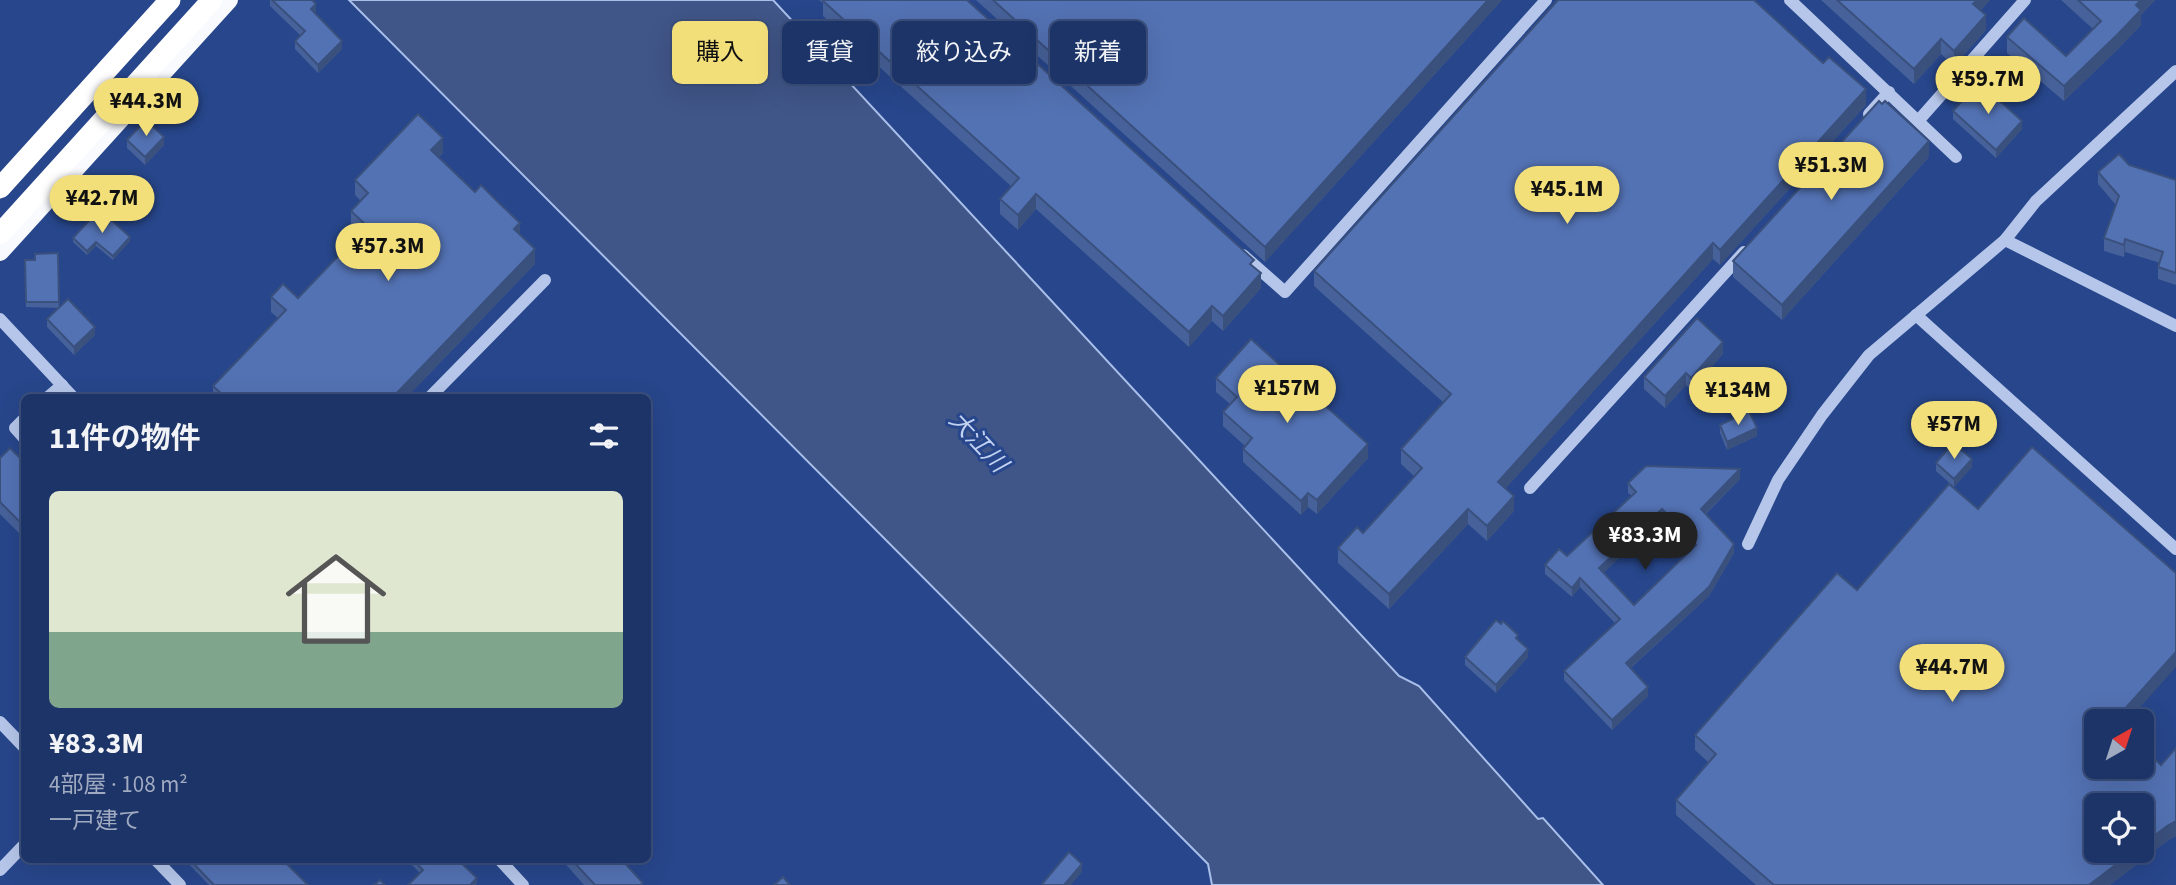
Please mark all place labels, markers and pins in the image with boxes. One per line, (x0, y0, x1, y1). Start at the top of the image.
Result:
pin: ¥59.7M (1931, 57, 2045, 116)
pin: ¥44.3M (89, 78, 203, 138)
pin: ¥51.3M (1774, 142, 1888, 202)
pin: ¥45.1M (1510, 166, 1624, 226)
pin: ¥42.7M (45, 176, 159, 235)
pin: ¥57.3M (331, 224, 445, 283)
pin: ¥157M (1238, 366, 1336, 425)
pin: ¥134M (1689, 368, 1787, 427)
pin: ¥57M (1913, 402, 1995, 461)
pin: ¥83.3M (1588, 512, 1702, 572)
pin: ¥44.7M (1895, 644, 2009, 704)

